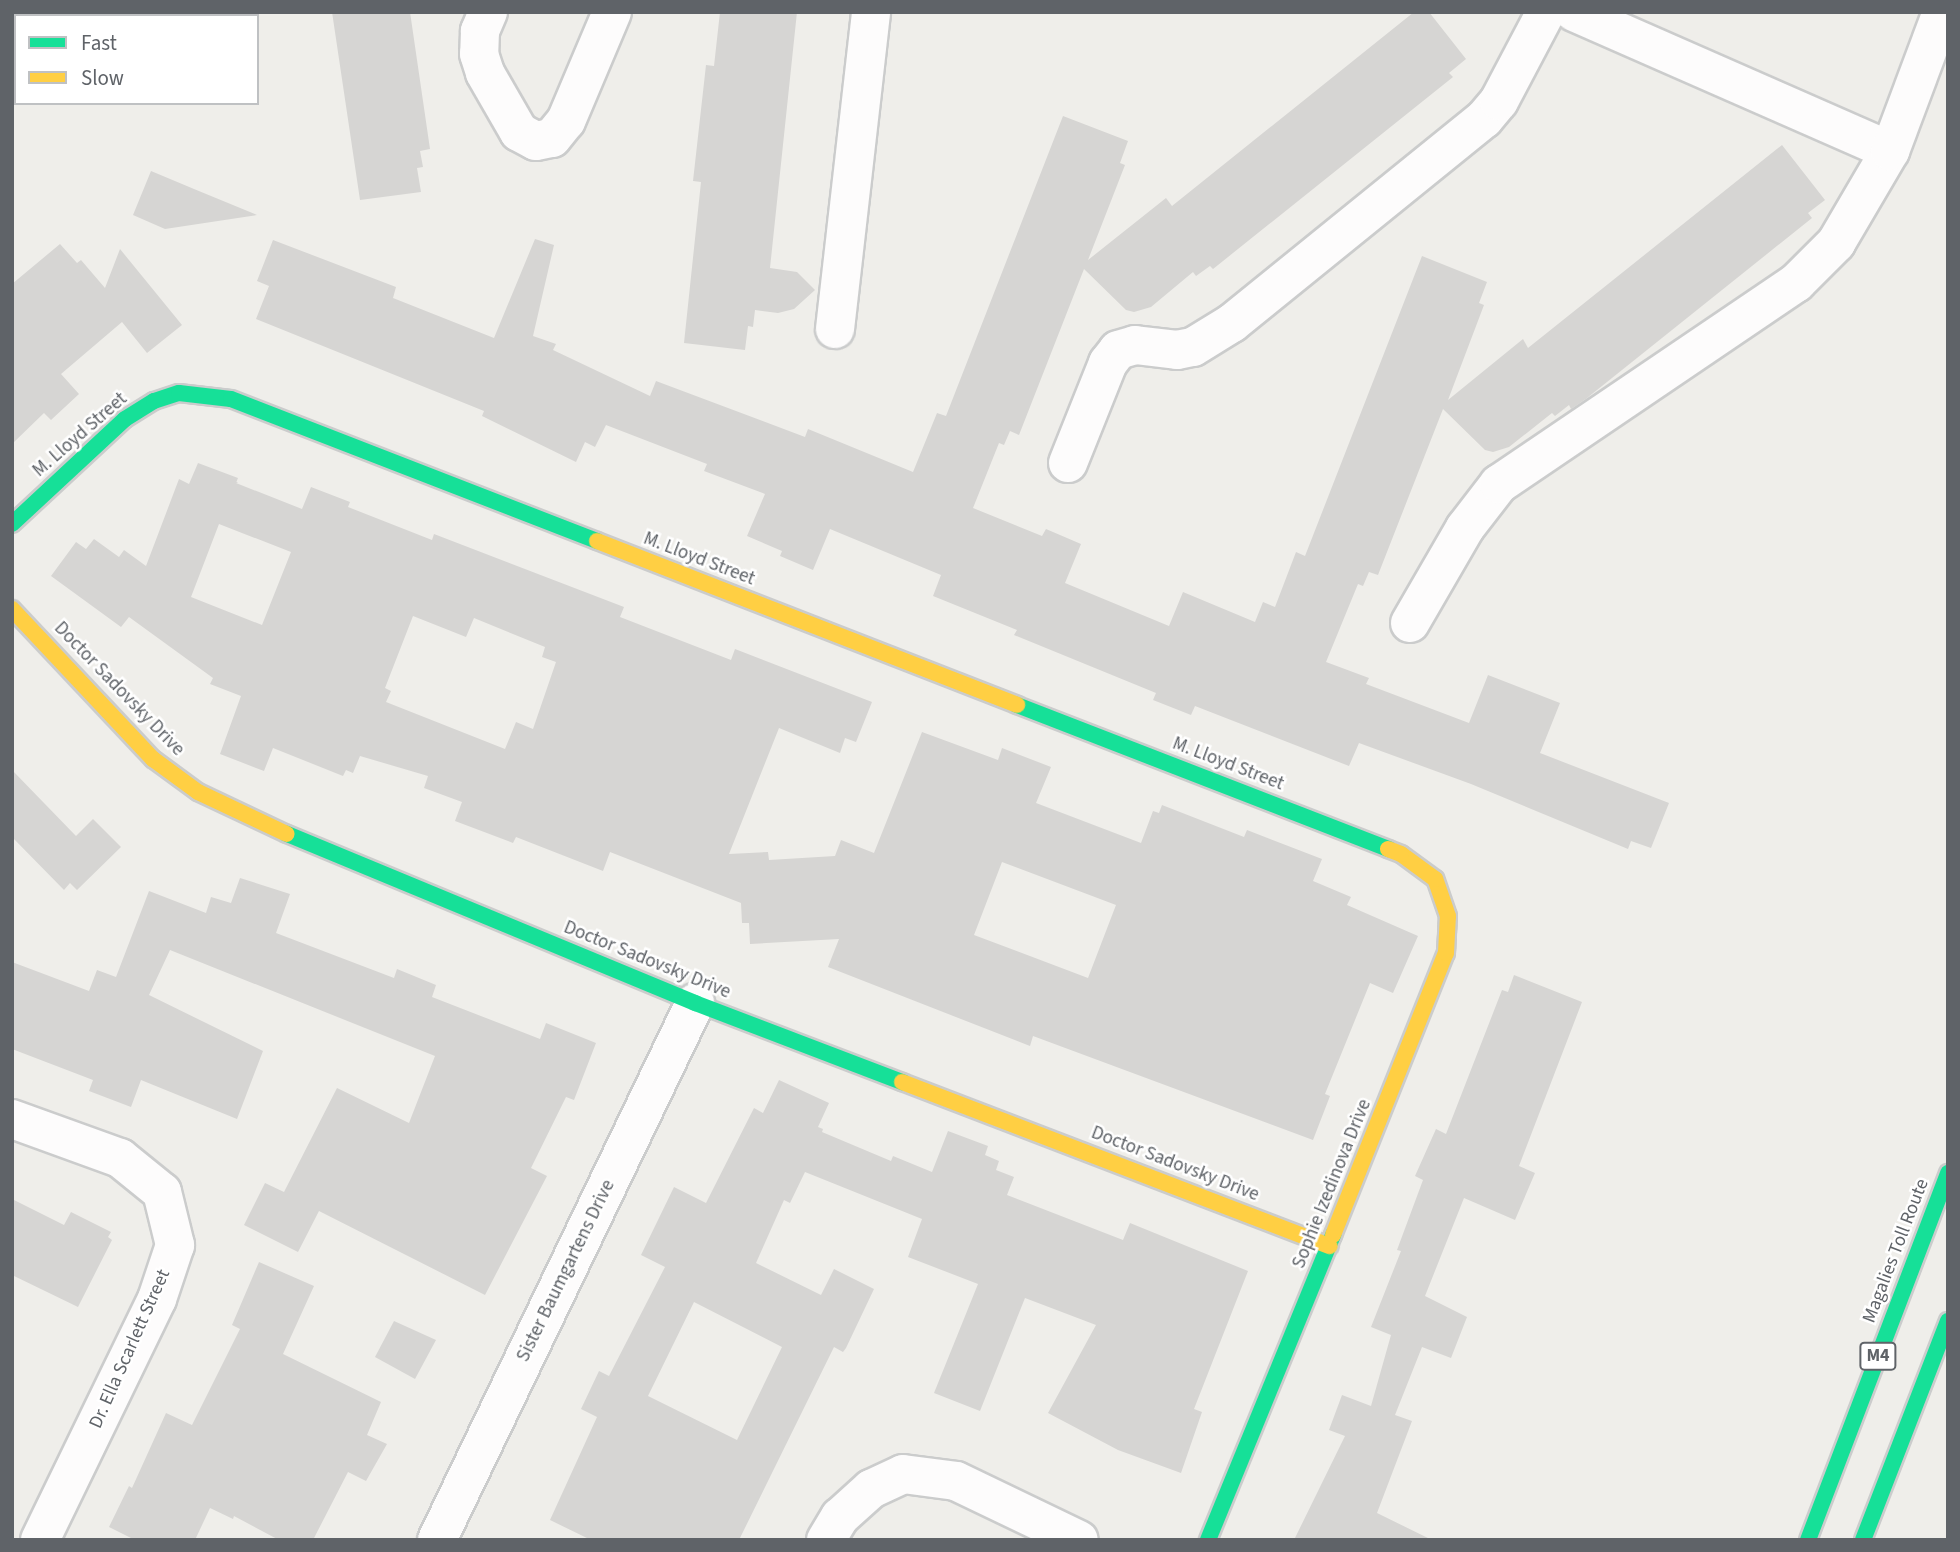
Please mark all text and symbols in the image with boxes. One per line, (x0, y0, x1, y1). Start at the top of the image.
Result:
legend (14, 14, 259, 105)
text: Fast (81, 28, 117, 58)
text: Slow (81, 63, 124, 93)
street label: M. Lloyd Street (28, 388, 132, 482)
street label: M. Lloyd Street (640, 527, 758, 591)
street label: Doctor Sadovsky Drive (49, 617, 189, 761)
street label: M. Lloyd Street (1169, 732, 1287, 796)
street label: Doctor Sadovsky Drive (560, 916, 734, 1004)
street label: Sophie Izedinova Drive (1288, 1096, 1376, 1272)
street label: Doctor Sadovsky Drive (1088, 1121, 1262, 1207)
street label: Sister Baumgartens Drive (512, 1176, 620, 1366)
street label: Magalies Toll Route (1858, 1176, 1934, 1326)
street label: Dr. Ella Scarlett Street (85, 1266, 175, 1432)
road number: M4 (1859, 1342, 1897, 1371)

